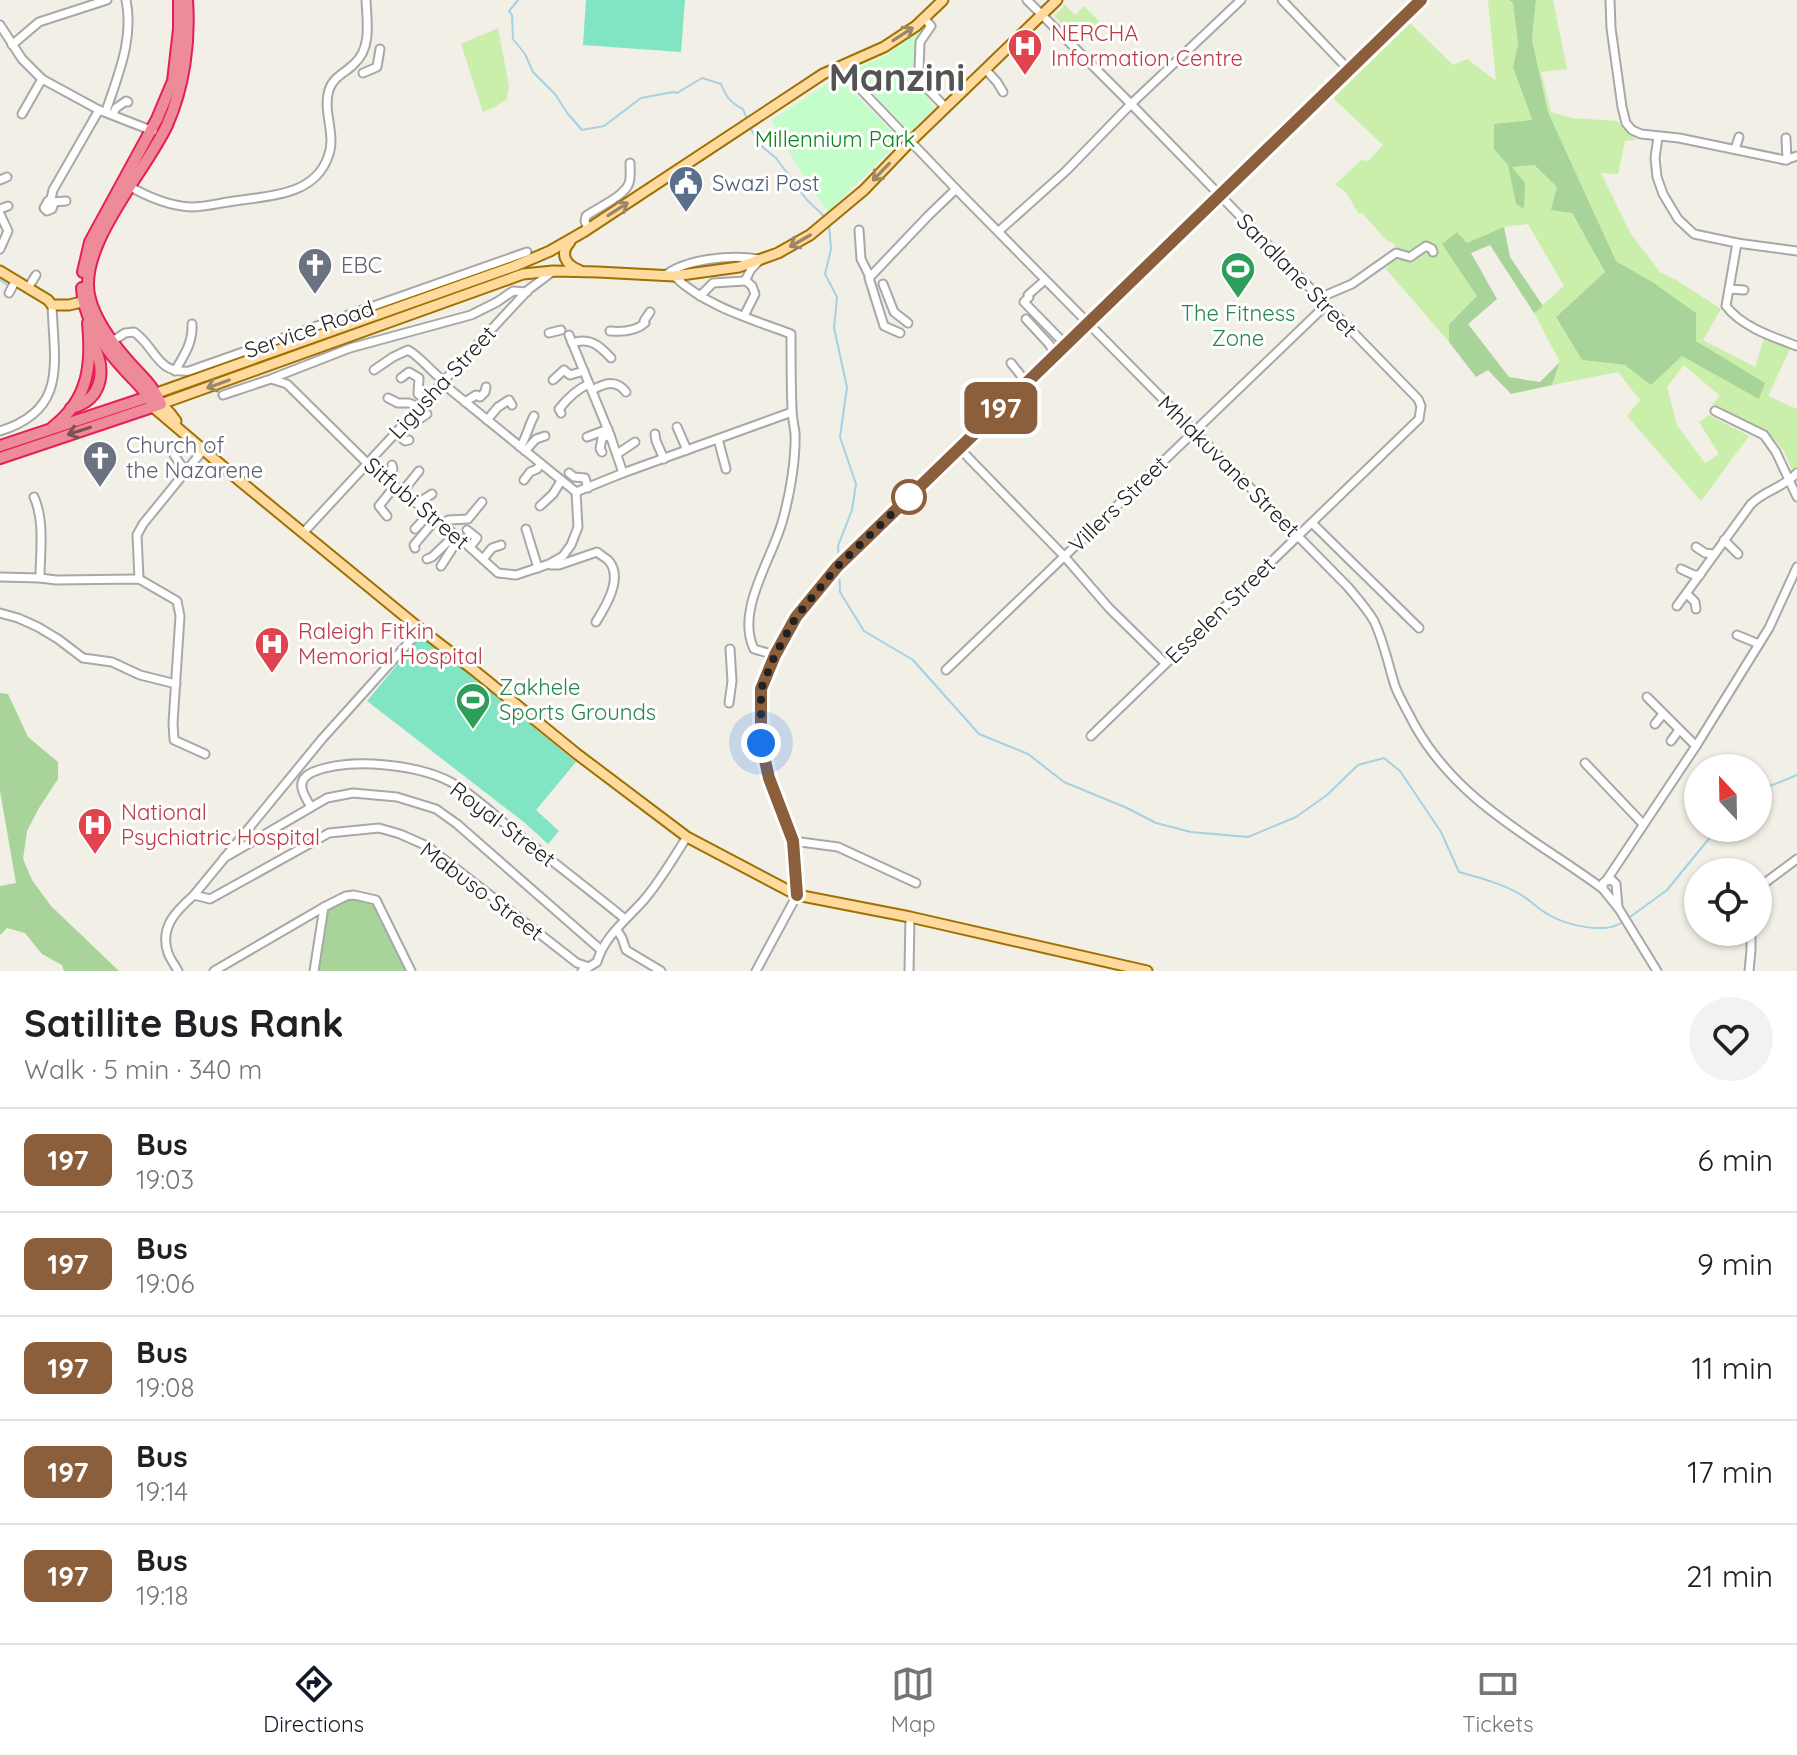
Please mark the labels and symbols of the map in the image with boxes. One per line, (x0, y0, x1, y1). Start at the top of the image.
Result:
place label: NERCHA Information Centre (1051, 19, 1243, 72)
one-way arrow (892, 26, 914, 43)
hospital icon: NERCHA Information Centre (1006, 27, 1044, 77)
district label: Manzini (829, 53, 965, 101)
park label: Millennium Park (755, 125, 915, 153)
one-way arrow (872, 162, 891, 182)
public building icon: Swazi Post (667, 164, 705, 214)
place label: Swazi Post (712, 169, 820, 197)
one-way arrow (606, 201, 629, 217)
street label: Sandlane Street (1231, 207, 1363, 343)
one-way arrow (789, 233, 812, 249)
church icon: EBC (296, 246, 334, 296)
sports icon: The Fitness Zone (1219, 250, 1257, 300)
place label: EBC (341, 251, 382, 279)
street label: Service Road (241, 294, 377, 364)
place label: The Fitness Zone (1181, 299, 1295, 352)
street label: Ligusha Street (382, 320, 502, 444)
one-way arrow (206, 377, 231, 392)
line badge: 197 (955, 382, 1047, 434)
street label: Mhlakuvane Street (1152, 389, 1306, 543)
one-way arrow (67, 425, 92, 440)
place label: Church of the Nazarene (126, 431, 263, 484)
church icon: Church of the Nazarene (81, 439, 119, 489)
street label: Villers Street (1063, 450, 1173, 558)
street label: Sitfubi Street (359, 451, 475, 555)
unlabelled marker (892, 480, 926, 514)
street label: Esselen Street (1159, 551, 1281, 669)
place label: Raleigh Fitkin Memorial Hospital (298, 617, 483, 670)
hospital icon: Raleigh Fitkin Memorial Hospital (253, 625, 291, 675)
place label: Zakhele Sports Grounds (499, 673, 656, 726)
sports icon: Zakhele Sports Grounds (454, 681, 492, 731)
your location (741, 723, 781, 763)
north arrow (1684, 754, 1772, 842)
street label: Royal Street (445, 775, 561, 873)
place label: National Psychiatric Hospital (121, 798, 320, 851)
hospital icon: National Psychiatric Hospital (76, 806, 114, 856)
street label: Mabuso Street (415, 836, 549, 946)

